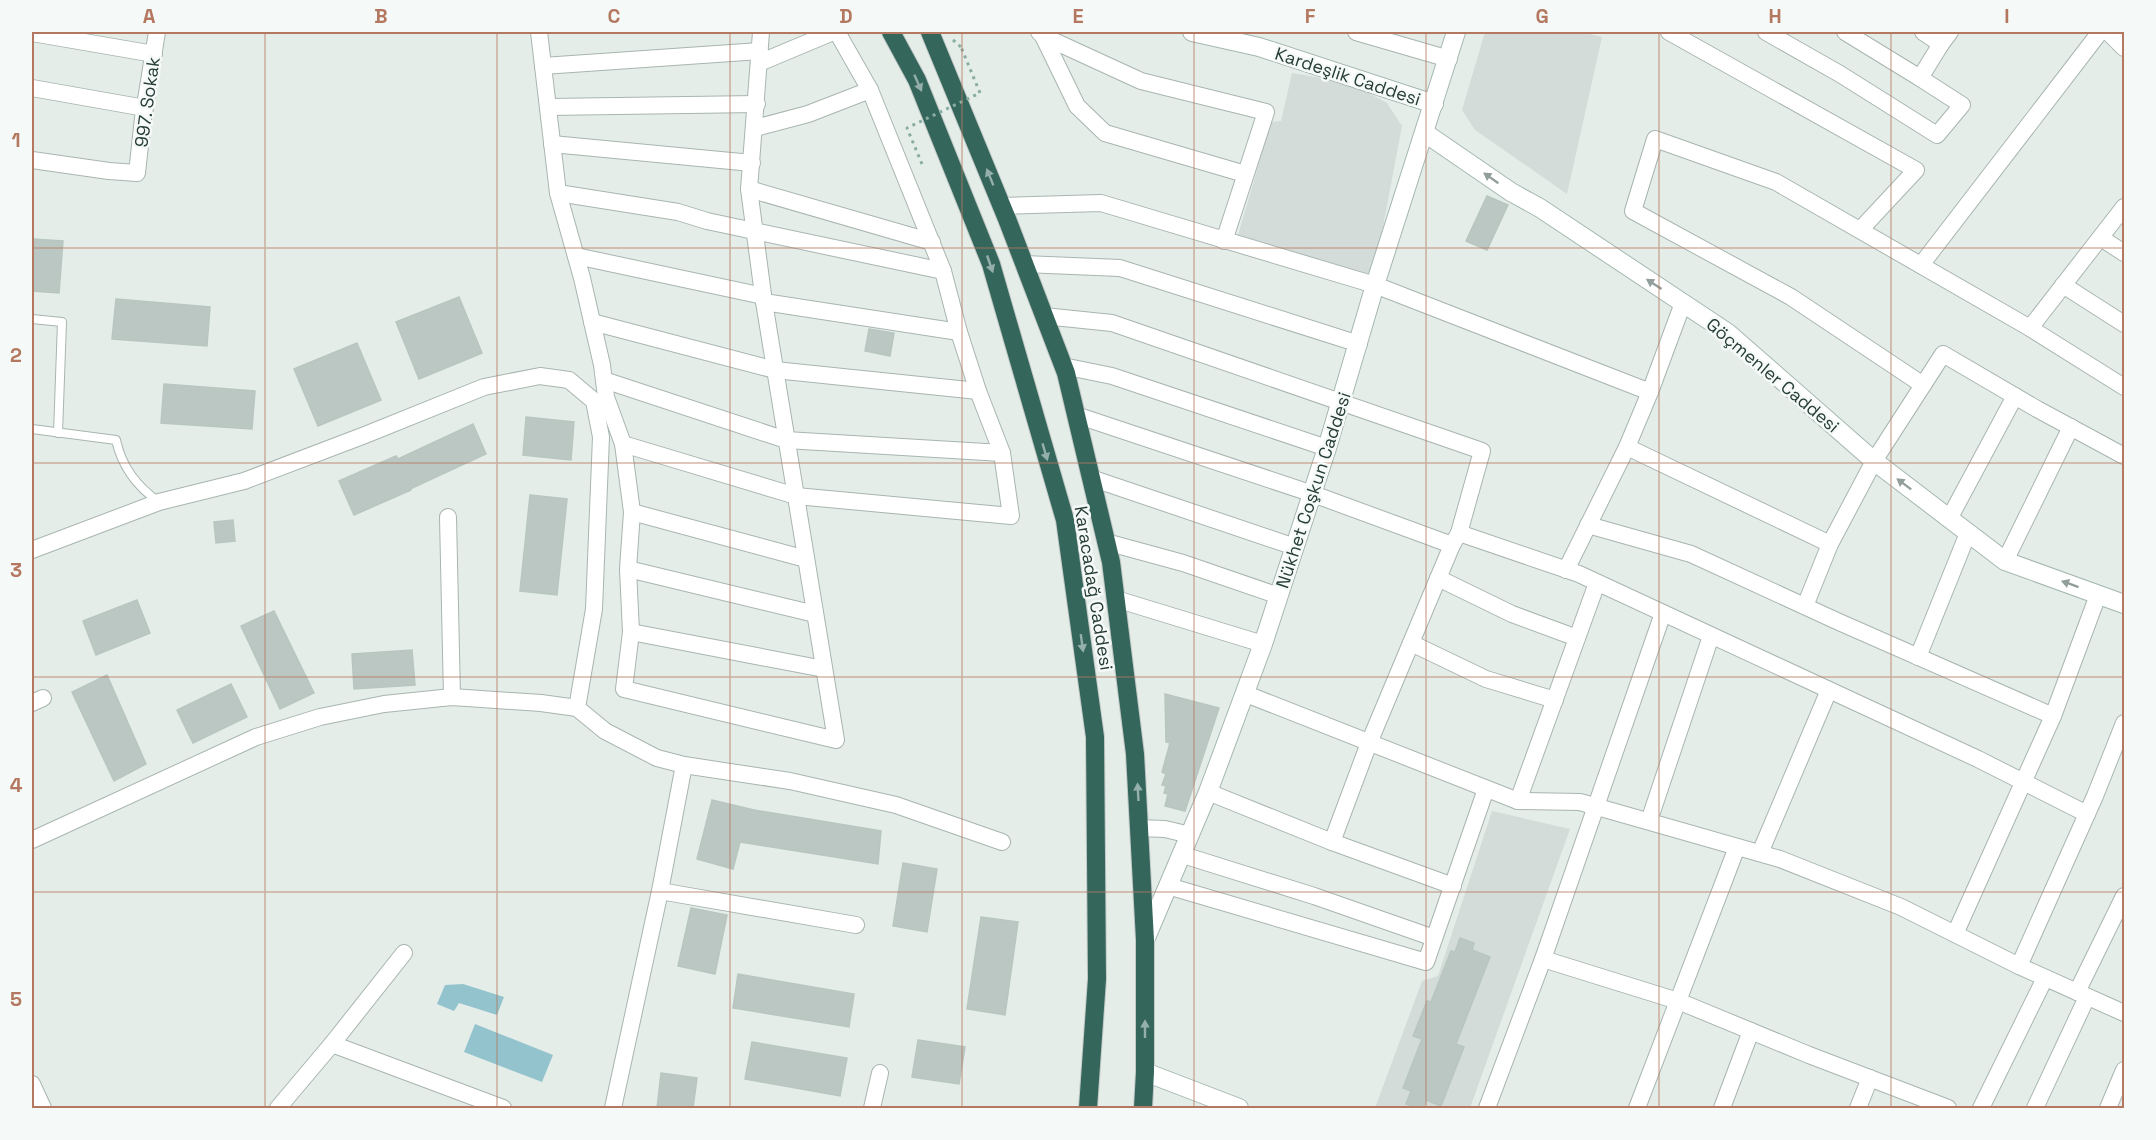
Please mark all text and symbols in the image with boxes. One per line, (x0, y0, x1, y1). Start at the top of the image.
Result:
text: A (143, 3, 156, 29)
text: B (374, 3, 388, 29)
text: C (608, 3, 621, 29)
text: D (839, 3, 853, 29)
text: E (1072, 3, 1084, 29)
text: F (1305, 3, 1316, 29)
text: G (1535, 3, 1549, 29)
text: H (1768, 3, 1782, 29)
text: I (2004, 3, 2010, 29)
street label: Kardeşlik Caddesi (1272, 42, 1424, 110)
street label: 997. Sokak (129, 55, 165, 149)
one-way arrow (913, 75, 923, 93)
text: 1 (11, 127, 21, 153)
one-way arrow (985, 168, 995, 186)
one-way arrow (1483, 172, 1499, 184)
one-way arrow (986, 255, 996, 273)
one-way arrow (1647, 278, 1663, 290)
street label: Göçmenler Caddesi (1702, 313, 1844, 437)
text: 2 (10, 342, 22, 368)
street label: Nükhet Coşkun Caddesi (1270, 389, 1356, 591)
one-way arrow (1041, 443, 1050, 461)
one-way arrow (1897, 479, 1912, 491)
street label: Karacadağ Caddesi (1070, 504, 1118, 672)
text: 3 (10, 557, 22, 583)
one-way arrow (2060, 579, 2078, 589)
one-way arrow (1077, 633, 1086, 652)
text: 4 (10, 772, 23, 798)
one-way arrow (1133, 783, 1142, 802)
text: 5 (10, 986, 22, 1012)
one-way arrow (1140, 1020, 1150, 1039)

